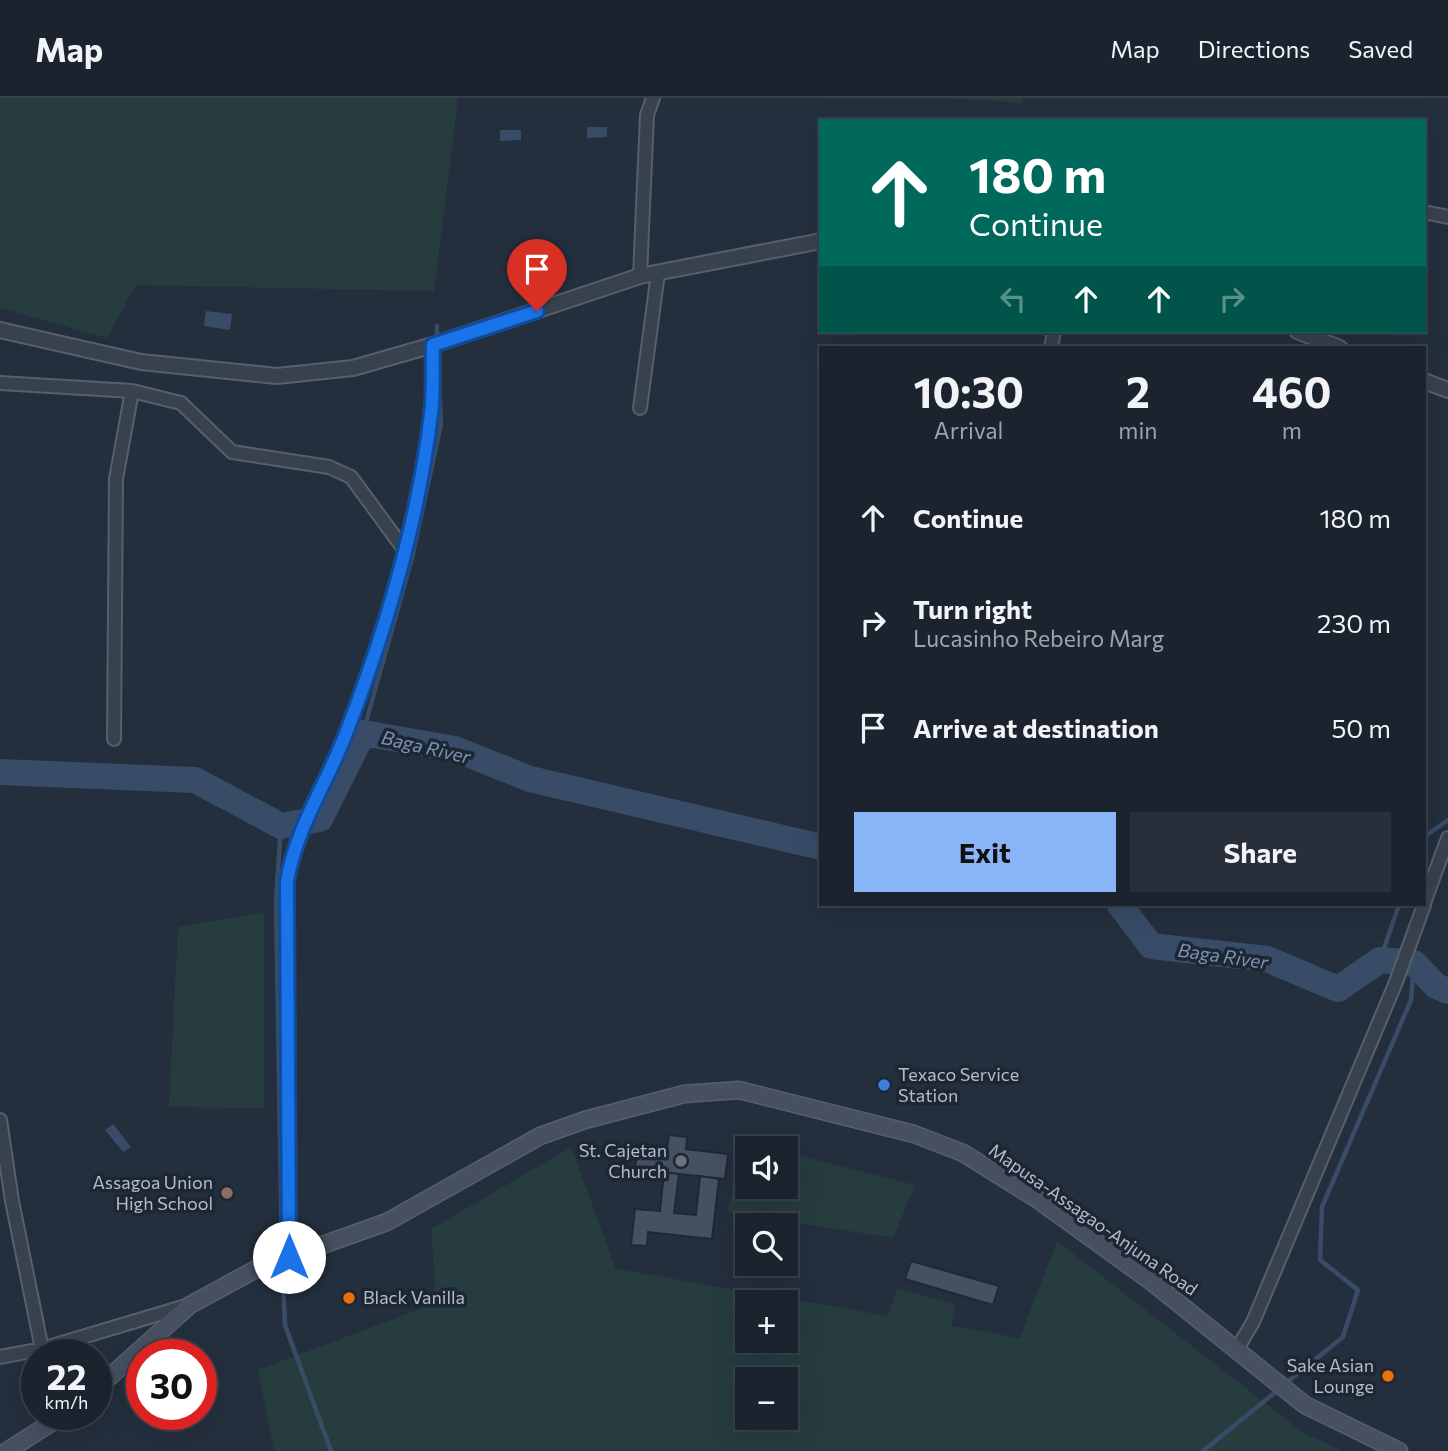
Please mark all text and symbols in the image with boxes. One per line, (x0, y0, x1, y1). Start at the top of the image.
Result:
text: Map (35, 28, 103, 69)
text: Map (1110, 34, 1160, 63)
text: Directions (1198, 34, 1310, 63)
text: Saved (1348, 34, 1413, 63)
text: 180 m (969, 143, 1106, 203)
icon: ahead (854, 147, 945, 238)
text: Continue (969, 203, 1103, 243)
pin (507, 239, 567, 311)
icon: arrive (518, 250, 556, 288)
icon: left (994, 280, 1032, 318)
icon: ahead (1067, 280, 1105, 318)
icon: ahead (1140, 280, 1178, 318)
icon: right (1213, 280, 1251, 318)
text: 10:30 (913, 365, 1024, 417)
text: 2 (1126, 365, 1150, 417)
text: 460 (1252, 365, 1332, 417)
text: Arrival (934, 416, 1003, 444)
text: min (1118, 416, 1157, 444)
text: m (1282, 416, 1302, 444)
icon: ahead (854, 499, 892, 537)
text: Continue (913, 502, 1023, 533)
text: 180 m (1319, 502, 1391, 533)
text: Turn right (913, 593, 1032, 624)
icon: right (854, 604, 892, 642)
text: 230 m (1317, 607, 1391, 638)
text: Lucasinho Rebeiro Marg (913, 624, 1164, 652)
icon: arrive (854, 709, 892, 747)
text: Arrive at destination (913, 712, 1159, 743)
text: 50 m (1331, 712, 1391, 743)
water label: Baga River (379, 725, 474, 768)
button: Exit (854, 812, 1116, 892)
button: Share (1130, 812, 1391, 892)
water label: Baga River (1177, 938, 1271, 973)
place label: Texaco Service Station (898, 1063, 1019, 1106)
marker: Texaco Service Station (876, 1077, 892, 1093)
map controls (735, 1136, 798, 1430)
button: sound (735, 1136, 798, 1199)
place label: St. Cajetan Church (579, 1139, 667, 1182)
street label: Mapusa-Assagao-Anjuna Road (985, 1139, 1202, 1300)
marker: St. Cajetan Church (673, 1153, 689, 1169)
place label: Assagoa Union High School (92, 1171, 213, 1214)
marker: Assagoa Union High School (219, 1185, 235, 1201)
button: search (735, 1213, 798, 1276)
position arrow (252, 1220, 326, 1294)
place label: Black Vanilla (363, 1286, 465, 1308)
marker: Black Vanilla (341, 1290, 357, 1306)
button: + (735, 1290, 798, 1353)
speed limit sign: 30 (126, 1339, 217, 1430)
text: 22 (47, 1354, 86, 1397)
place label: Sake Asian Lounge (1287, 1354, 1374, 1397)
button: − (735, 1367, 798, 1430)
marker: Sake Asian Lounge (1380, 1368, 1396, 1384)
text: km/h (45, 1391, 88, 1413)

